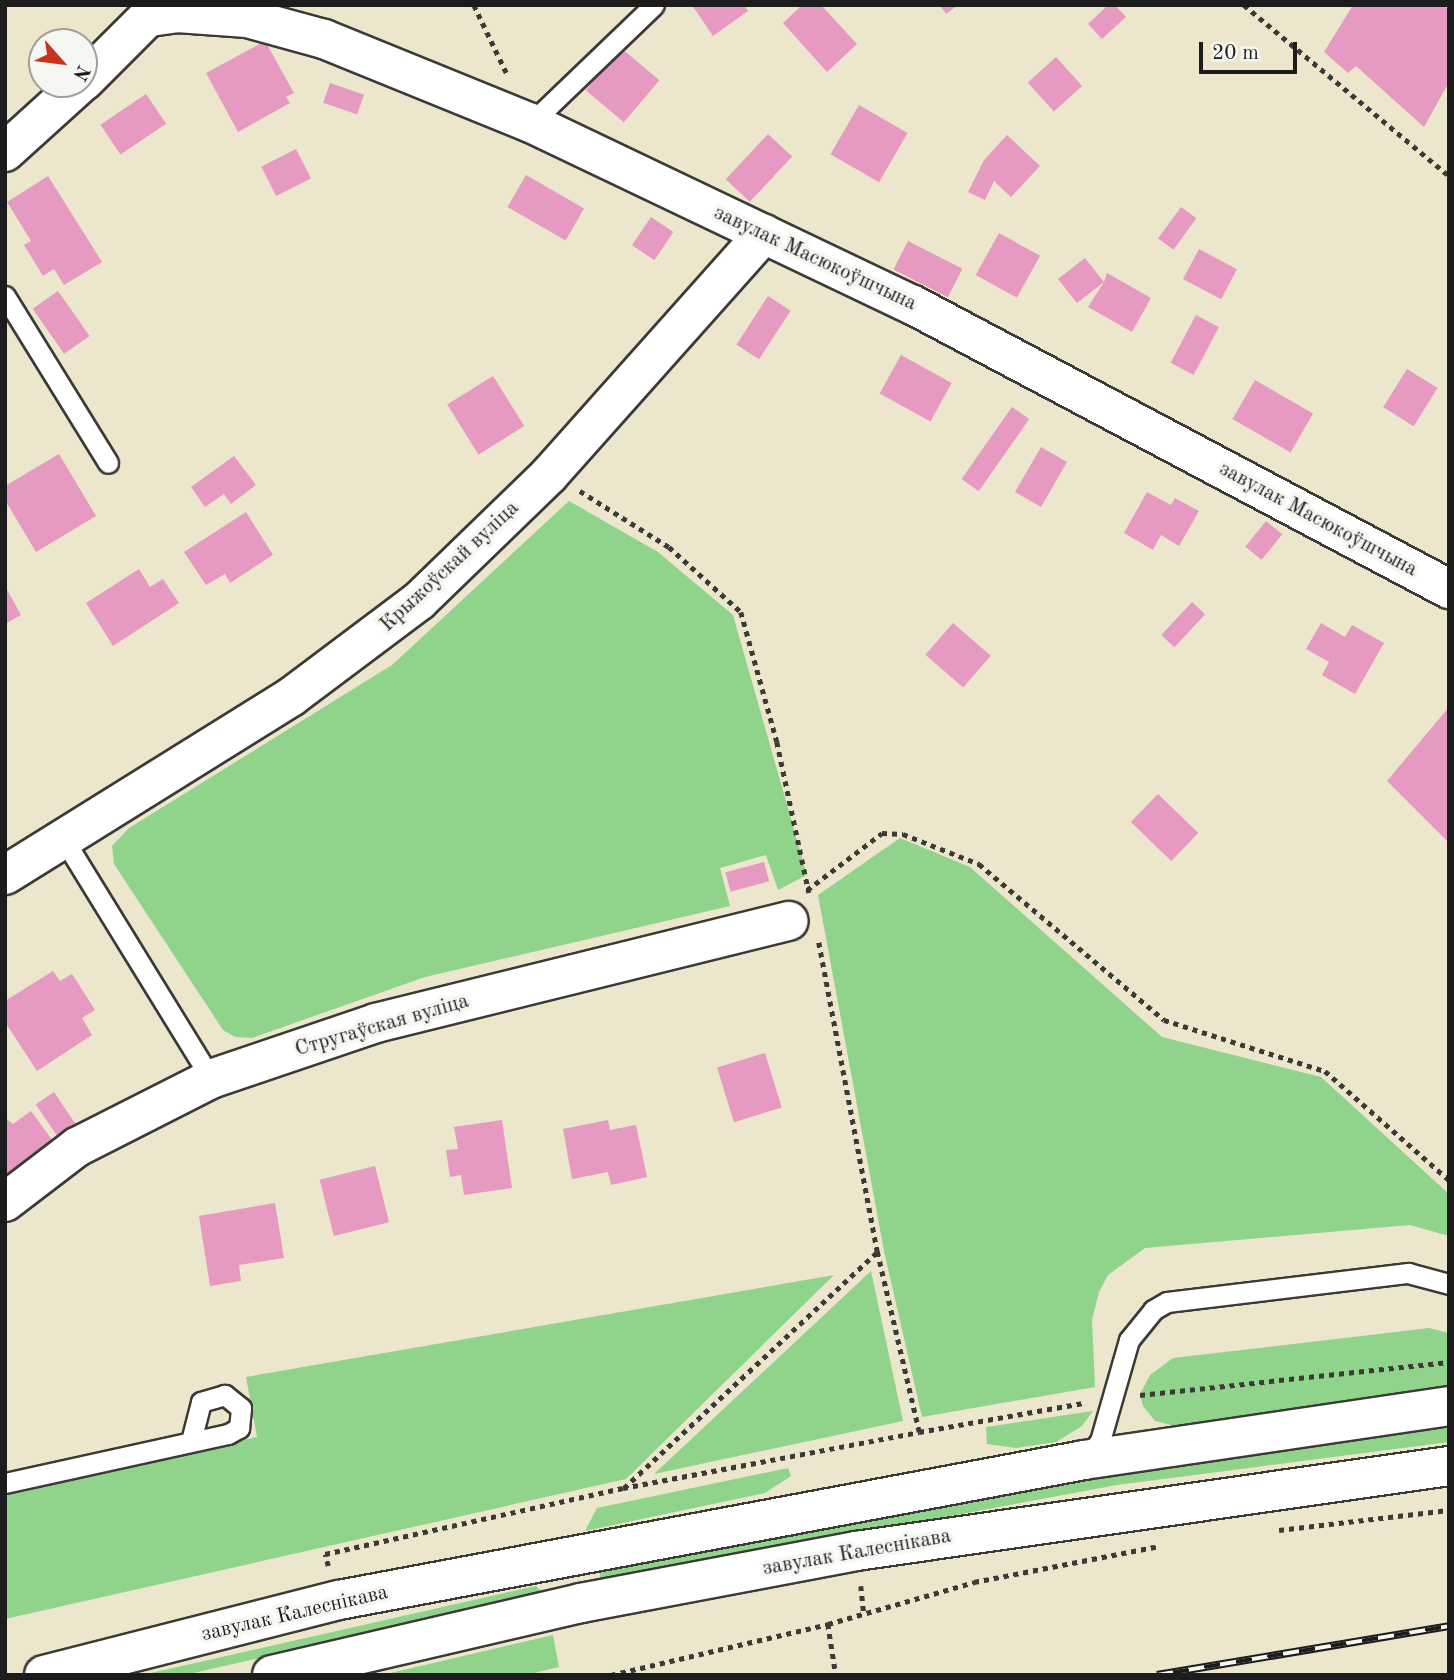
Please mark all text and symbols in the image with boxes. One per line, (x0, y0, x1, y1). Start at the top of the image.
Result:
north arrow (28, 28, 98, 98)
scale bar (1202, 28, 1300, 72)
text: 20 m (1212, 43, 1259, 64)
text: N (68, 61, 92, 83)
street label: завулак Масюкоўшчына (710, 201, 920, 317)
street label: завулак Масюкоўшчына (1215, 457, 1421, 583)
street label: Крыжоўскай вуліца (375, 496, 525, 638)
street label: Стругаўская вуліца (292, 989, 472, 1063)
street label: завулак Калеснікава (761, 1524, 953, 1582)
street label: завулак Калеснікава (199, 1580, 391, 1648)

